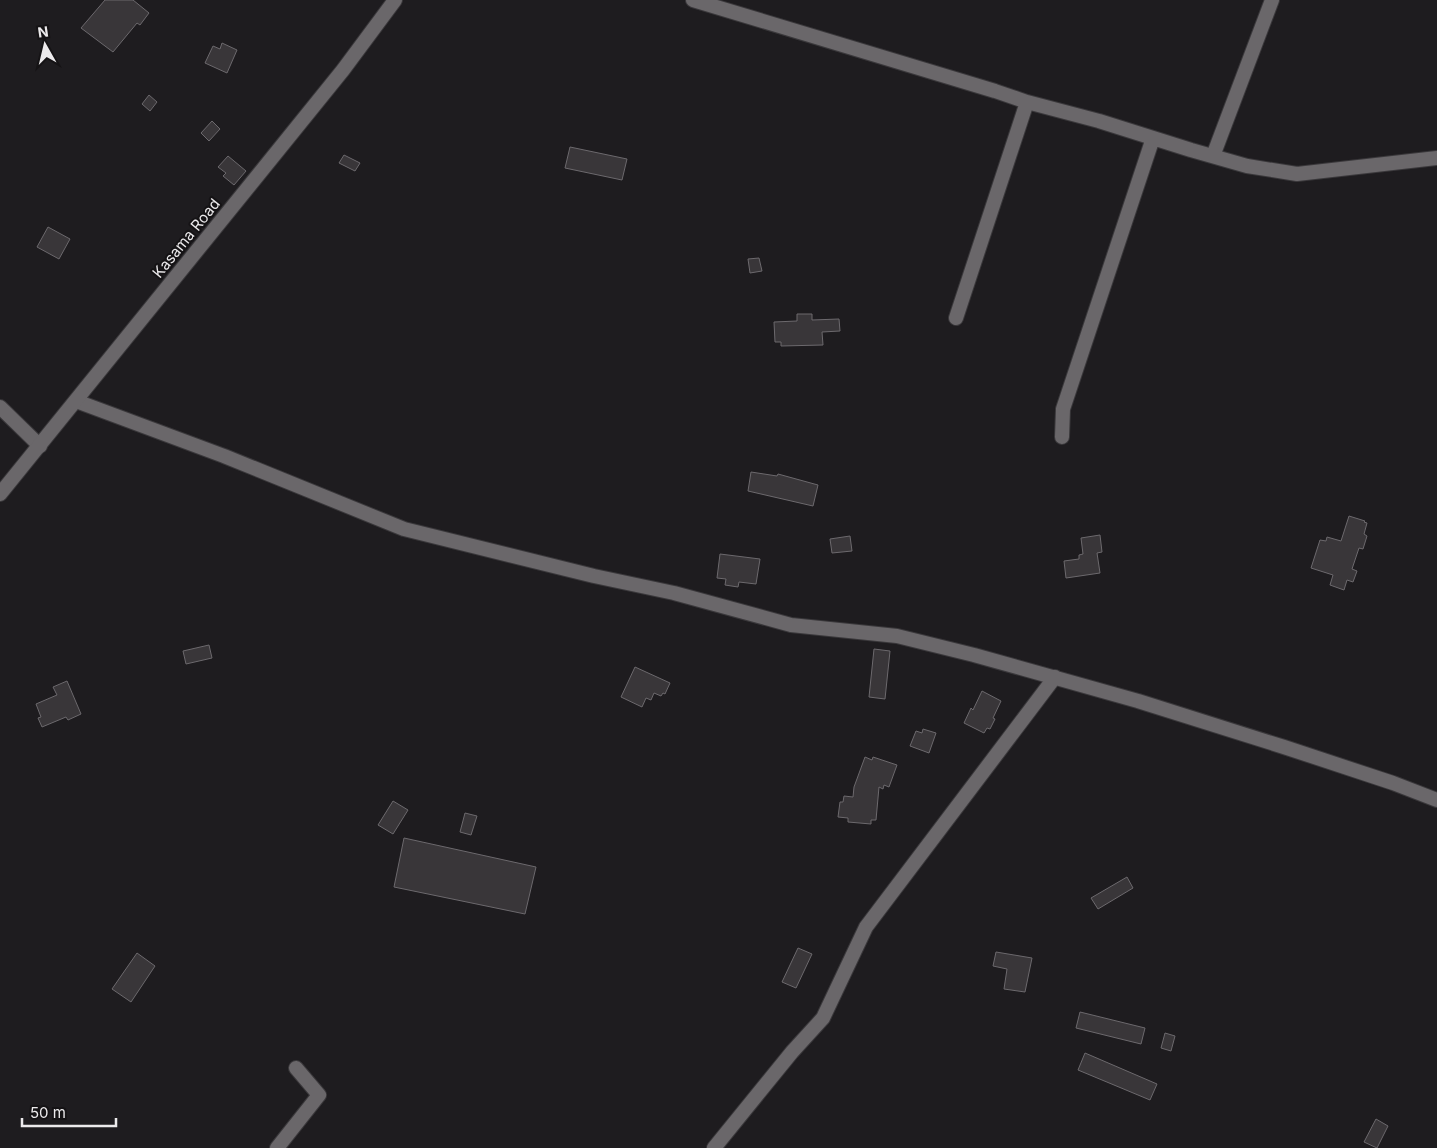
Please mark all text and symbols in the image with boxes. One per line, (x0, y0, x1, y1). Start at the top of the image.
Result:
north arrow (20, 20, 70, 70)
text: N (37, 22, 50, 41)
street label: Kasama Road (148, 194, 224, 282)
scale bar (22, 1096, 116, 1128)
text: 50 m (30, 1103, 66, 1122)

